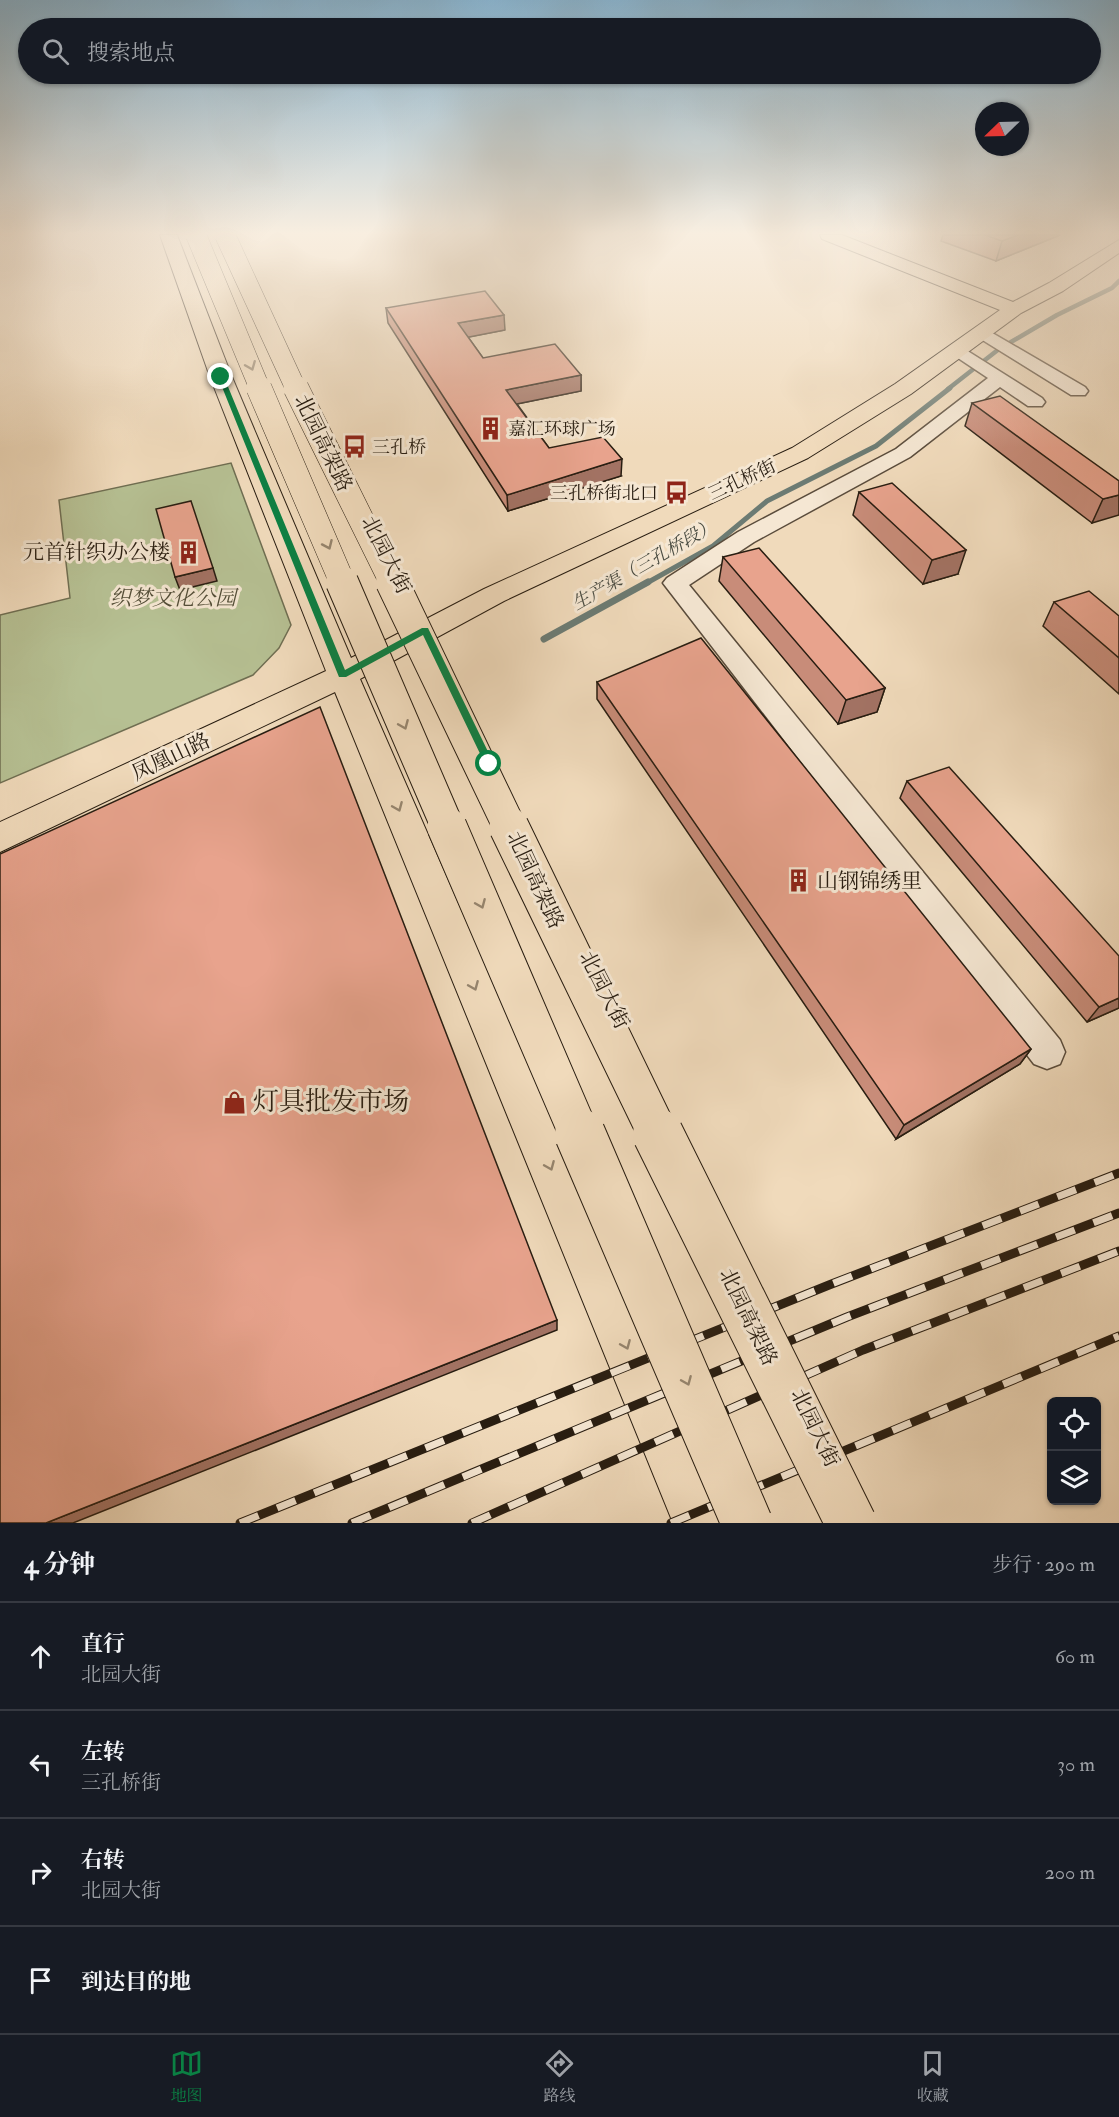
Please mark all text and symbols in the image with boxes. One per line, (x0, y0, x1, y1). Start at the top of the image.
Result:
search box (18, 18, 1101, 84)
icon: search (39, 35, 72, 68)
text: 搜索地点 (87, 39, 175, 67)
north arrow (975, 102, 1029, 156)
one-way arrow (244, 360, 256, 371)
route end (207, 363, 233, 389)
street label: 北园高架路 (288, 390, 358, 496)
building icon: 嘉汇环球广场 (477, 416, 503, 442)
place label: 嘉汇环球广场 (508, 418, 616, 441)
bus stop icon: 三孔桥 (341, 434, 367, 460)
place label: 三孔桥 (372, 436, 426, 459)
street label: 三孔桥街 (705, 454, 779, 506)
bus stop icon: 三孔桥街北口 (663, 480, 689, 506)
place label: 三孔桥街北口 (550, 482, 658, 505)
street label: 北园大街 (355, 511, 417, 599)
water label: 生产渠（三孔桥段） (568, 515, 720, 615)
place label: 元首针织办公楼 (23, 539, 170, 566)
building icon: 元首针织办公楼 (175, 539, 201, 565)
one-way arrow (320, 539, 332, 550)
park label: 织梦文化公园 (110, 585, 239, 612)
one-way arrow (397, 718, 409, 729)
street label: 凤凰山路 (127, 727, 215, 787)
route start (475, 750, 501, 776)
one-way arrow (391, 800, 403, 811)
street label: 北园高架路 (501, 827, 569, 933)
building icon: 山钢锦绣里 (786, 868, 812, 894)
place label: 山钢锦绣里 (817, 868, 922, 895)
one-way arrow (474, 897, 486, 908)
street label: 北园大街 (573, 946, 635, 1034)
one-way arrow (467, 980, 479, 991)
place label: 灯具批发市场 (253, 1086, 409, 1118)
shop icon: 灯具批发市场 (222, 1089, 248, 1115)
one-way arrow (543, 1159, 555, 1170)
street label: 北园高架路 (713, 1264, 783, 1370)
one-way arrow (618, 1339, 630, 1350)
one-way arrow (679, 1375, 691, 1386)
street label: 北园大街 (784, 1384, 846, 1472)
map controls (1047, 1397, 1101, 1505)
button: locate (1047, 1397, 1101, 1451)
button: layers (1047, 1451, 1101, 1505)
text: 4 分钟 (24, 1549, 96, 1581)
text: 步行 · 290 m (992, 1552, 1095, 1577)
text: 直行 (81, 1630, 125, 1658)
icon: ahead (24, 1640, 57, 1673)
text: 60 m (1055, 1644, 1095, 1669)
text: 北园大街 (81, 1662, 161, 1687)
text: 左转 (81, 1738, 125, 1766)
icon: left (24, 1748, 57, 1781)
text: 30 m (1057, 1752, 1095, 1777)
text: 三孔桥街 (81, 1770, 161, 1795)
text: 右转 (81, 1846, 125, 1874)
icon: right (24, 1856, 57, 1889)
text: 200 m (1045, 1860, 1095, 1885)
text: 北园大街 (81, 1878, 161, 1903)
icon: arrive (24, 1964, 57, 1997)
text: 到达目的地 (81, 1968, 191, 1996)
tab: 地图 (170, 2047, 203, 2106)
tab: 路线 (543, 2047, 576, 2106)
tab: 收藏 (916, 2047, 949, 2106)

